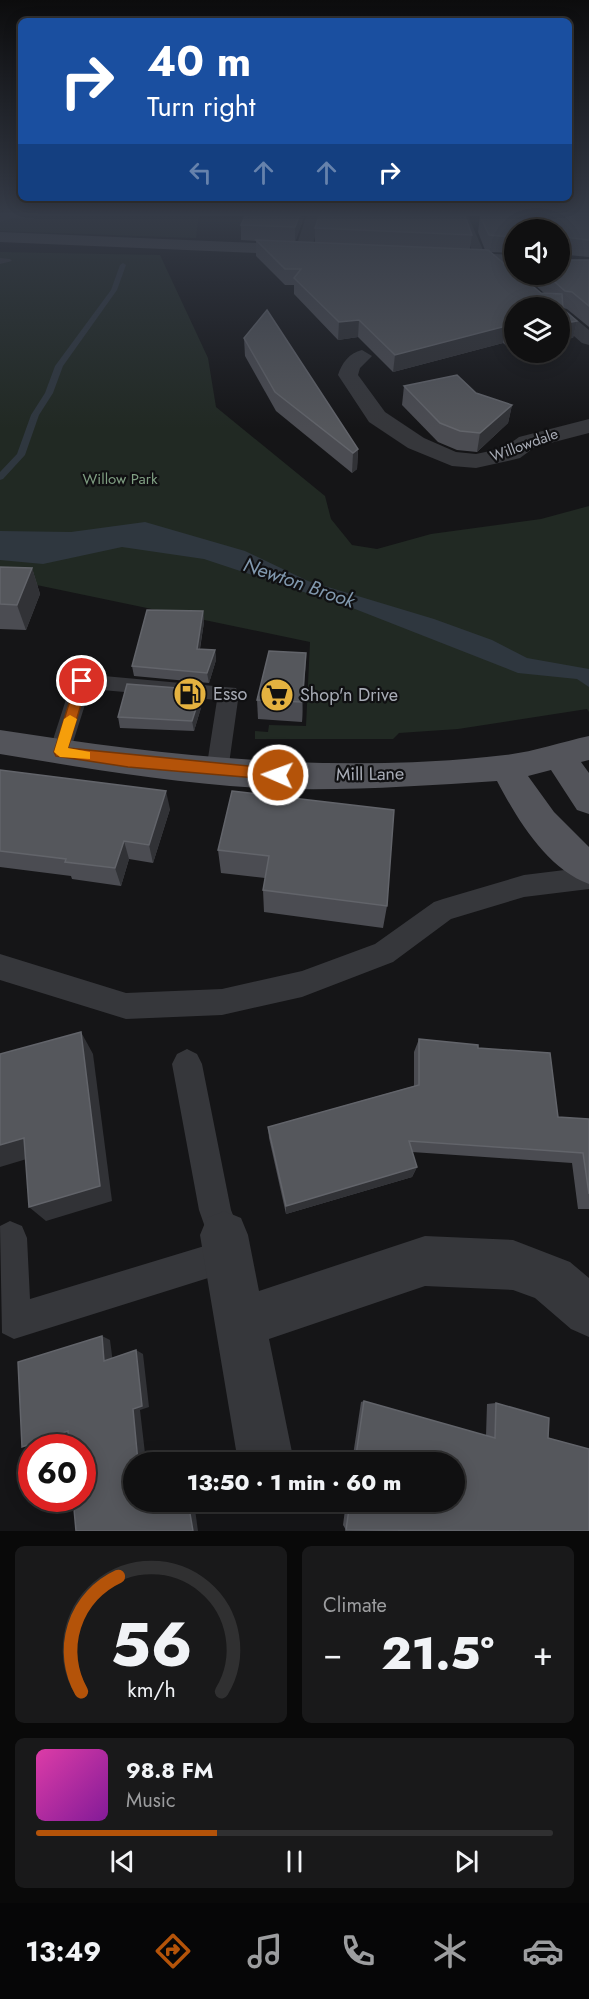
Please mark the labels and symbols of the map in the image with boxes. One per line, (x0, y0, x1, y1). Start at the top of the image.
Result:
street label: Willowdale (487, 422, 561, 467)
park label: Willow Park (82, 468, 158, 490)
water label: Newton Brook (239, 550, 360, 616)
pin (56, 655, 107, 706)
fuel station icon: Esso (172, 676, 208, 712)
supermarket icon: Shop'n Drive (259, 677, 295, 713)
place label: Esso (213, 681, 247, 707)
place label: Shop'n Drive (300, 682, 398, 708)
position arrow (246, 743, 310, 807)
street label: Mill Lane (336, 760, 404, 788)
speed limit sign: 60 (18, 1434, 96, 1512)

